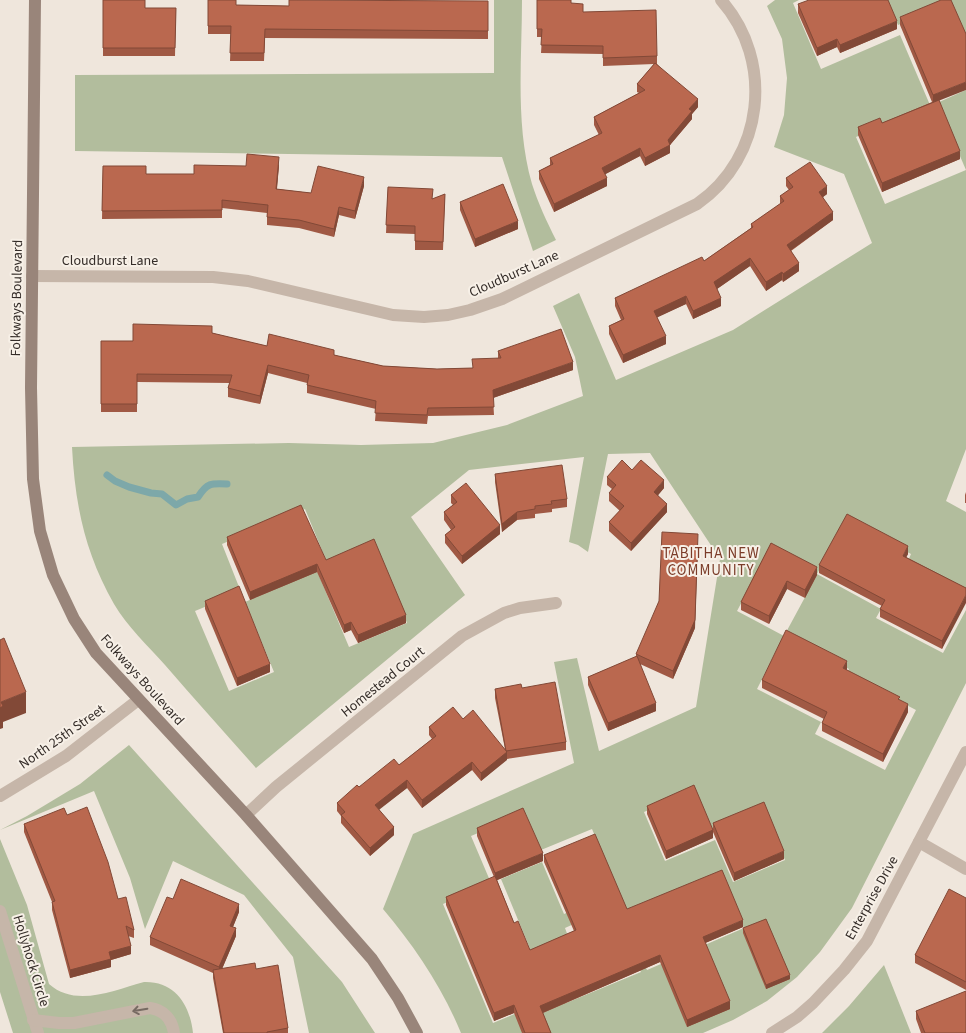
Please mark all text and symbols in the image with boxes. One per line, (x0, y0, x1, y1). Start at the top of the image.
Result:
street label: Folkways Boulevard (6, 239, 28, 357)
street label: Cloudburst Lane (466, 245, 562, 303)
street label: Cloudburst Lane (62, 251, 158, 271)
district label: TABITHA NEW COMMUNITY (662, 543, 760, 581)
street label: Folkways Boulevard (95, 630, 189, 730)
street label: Homestead Court (337, 642, 429, 722)
street label: North 25th Street (15, 700, 109, 774)
street label: Enterprise Drive (841, 852, 903, 944)
street label: Hollyhock Circle (8, 913, 54, 1009)
one-way arrow (132, 1005, 148, 1015)

